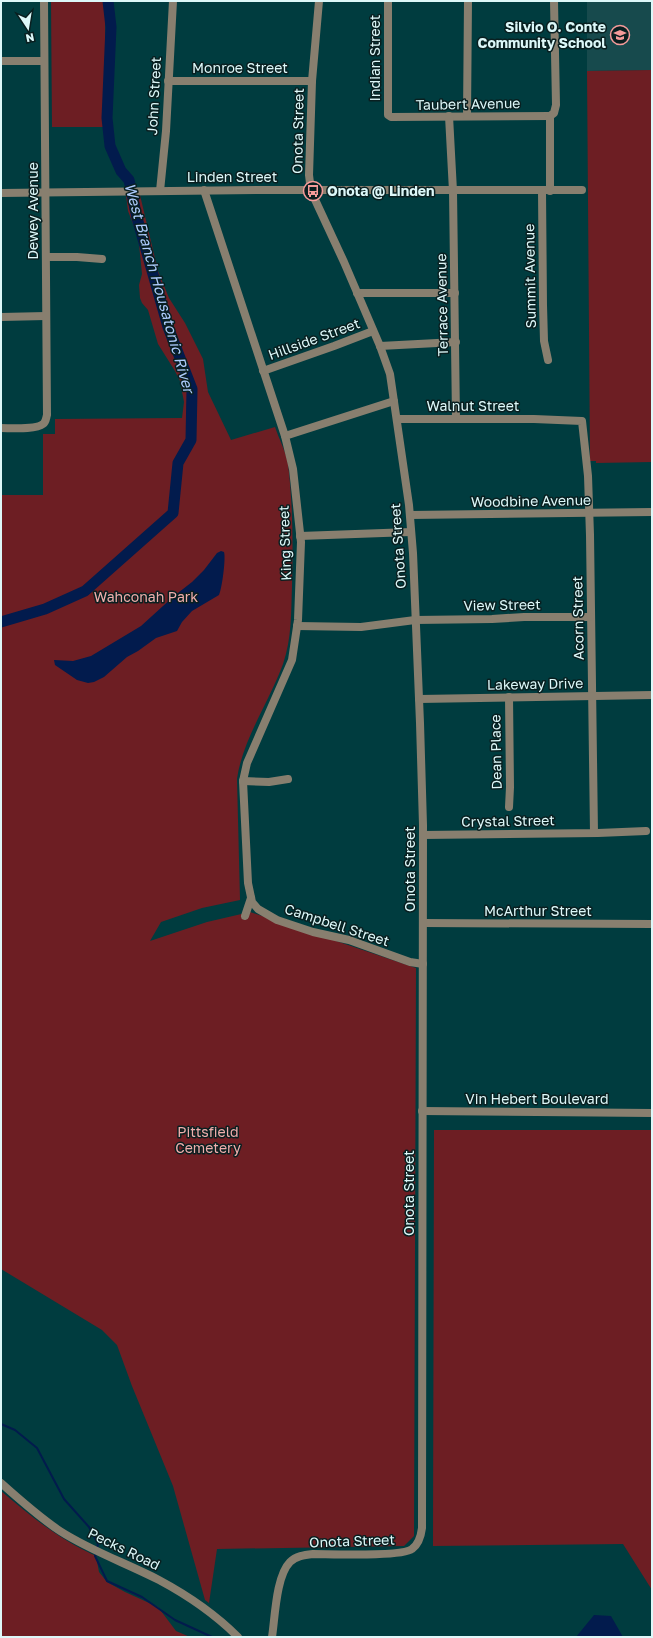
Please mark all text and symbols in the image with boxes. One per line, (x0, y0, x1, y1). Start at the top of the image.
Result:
north arrow (8, 8, 48, 48)
street label: Indian Street (366, 15, 383, 101)
place label: Silvio O. Conte Community School (477, 18, 606, 51)
school or university icon: Silvio O. Conte Community School (609, 24, 631, 46)
text: N (25, 31, 36, 45)
street label: John Street (143, 56, 164, 136)
street label: Monroe Street (192, 59, 288, 76)
street label: Onota Street (288, 88, 307, 174)
street label: Taubert Avenue (415, 94, 521, 113)
street label: Dewey Avenue (24, 162, 41, 260)
street label: Linden Street (187, 168, 277, 185)
bus stop icon: Onota @ Linden (302, 180, 324, 202)
water label: West Branch Housatonic River (121, 181, 199, 397)
place label: Onota @ Linden (327, 182, 435, 199)
street label: Summit Avenue (520, 224, 539, 328)
street label: Terrace Avenue (432, 253, 451, 357)
street label: Hillside Street (266, 314, 362, 363)
street label: Walnut Street (427, 397, 519, 414)
street label: Woodbine Avenue (471, 491, 591, 510)
street label: Onota Street (386, 503, 409, 589)
street label: King Street (275, 505, 294, 581)
street label: Acorn Street (568, 576, 587, 660)
park label: Wahconah Park (94, 588, 198, 605)
street label: View Street (463, 595, 541, 614)
street label: Lakeway Drive (487, 674, 583, 693)
street label: Dean Place (486, 714, 505, 790)
street label: Crystal Street (461, 811, 555, 830)
street label: Onota Street (401, 826, 418, 912)
street label: Campbell Street (283, 900, 392, 949)
street label: McArthur Street (484, 902, 592, 919)
street label: Vin Hebert Boulevard (465, 1090, 609, 1107)
park label: Pittsfield Cemetery (175, 1123, 241, 1156)
street label: Onota Street (400, 1150, 417, 1236)
street label: Pecks Road (85, 1524, 163, 1573)
street label: Onota Street (309, 1531, 395, 1550)

